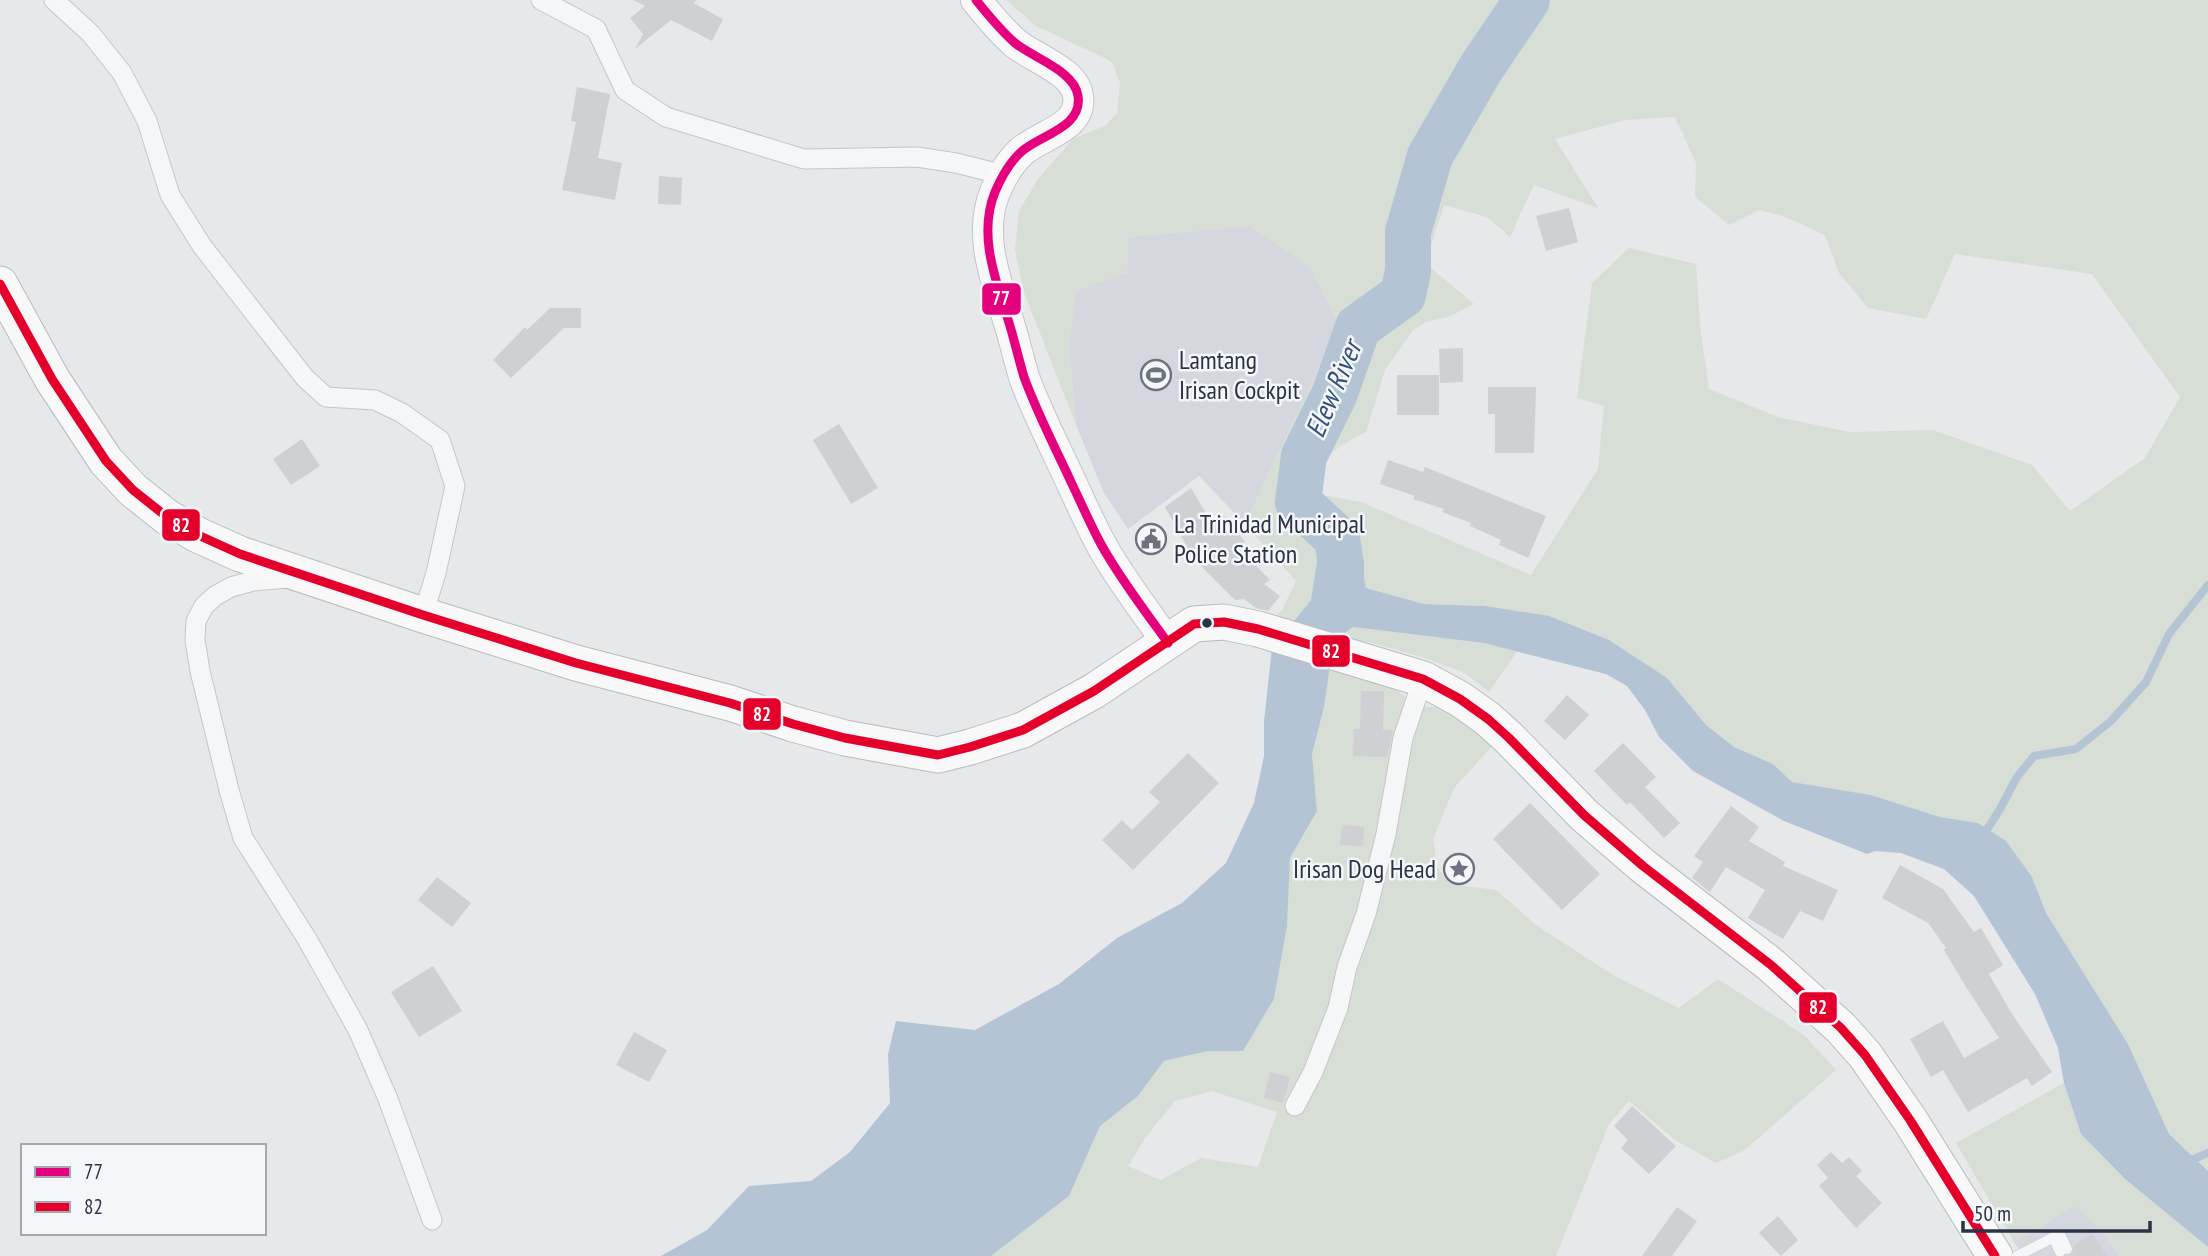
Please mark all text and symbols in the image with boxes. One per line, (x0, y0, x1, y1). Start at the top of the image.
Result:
line badge: 77 (981, 282, 1022, 316)
text: 77 (992, 286, 1010, 310)
water label: Elew River (1296, 331, 1371, 443)
place label: Lamtang Irisan Cockpit (1179, 343, 1300, 406)
sports icon: Lamtang Irisan Cockpit (1139, 358, 1173, 392)
place label: La Trinidad Municipal Police Station (1174, 507, 1365, 570)
line badge: 82 (161, 508, 201, 542)
text: 82 (172, 513, 190, 537)
public building icon: La Trinidad Municipal Police Station (1134, 522, 1168, 556)
unlabelled marker (1200, 616, 1214, 630)
line badge: 82 (1311, 634, 1351, 668)
text: 82 (1322, 639, 1340, 663)
line badge: 82 (742, 697, 782, 731)
text: 82 (753, 702, 771, 726)
place label: Irisan Dog Head (1293, 852, 1436, 885)
place icon: Irisan Dog Head (1442, 852, 1476, 886)
line badge: 82 (1798, 991, 1838, 1024)
text: 82 (1809, 995, 1827, 1019)
legend (21, 1144, 266, 1235)
text: 77 (84, 1158, 103, 1185)
scale bar (1963, 1190, 2150, 1234)
text: 82 (84, 1193, 103, 1220)
text: 50 m (1974, 1200, 2011, 1227)

